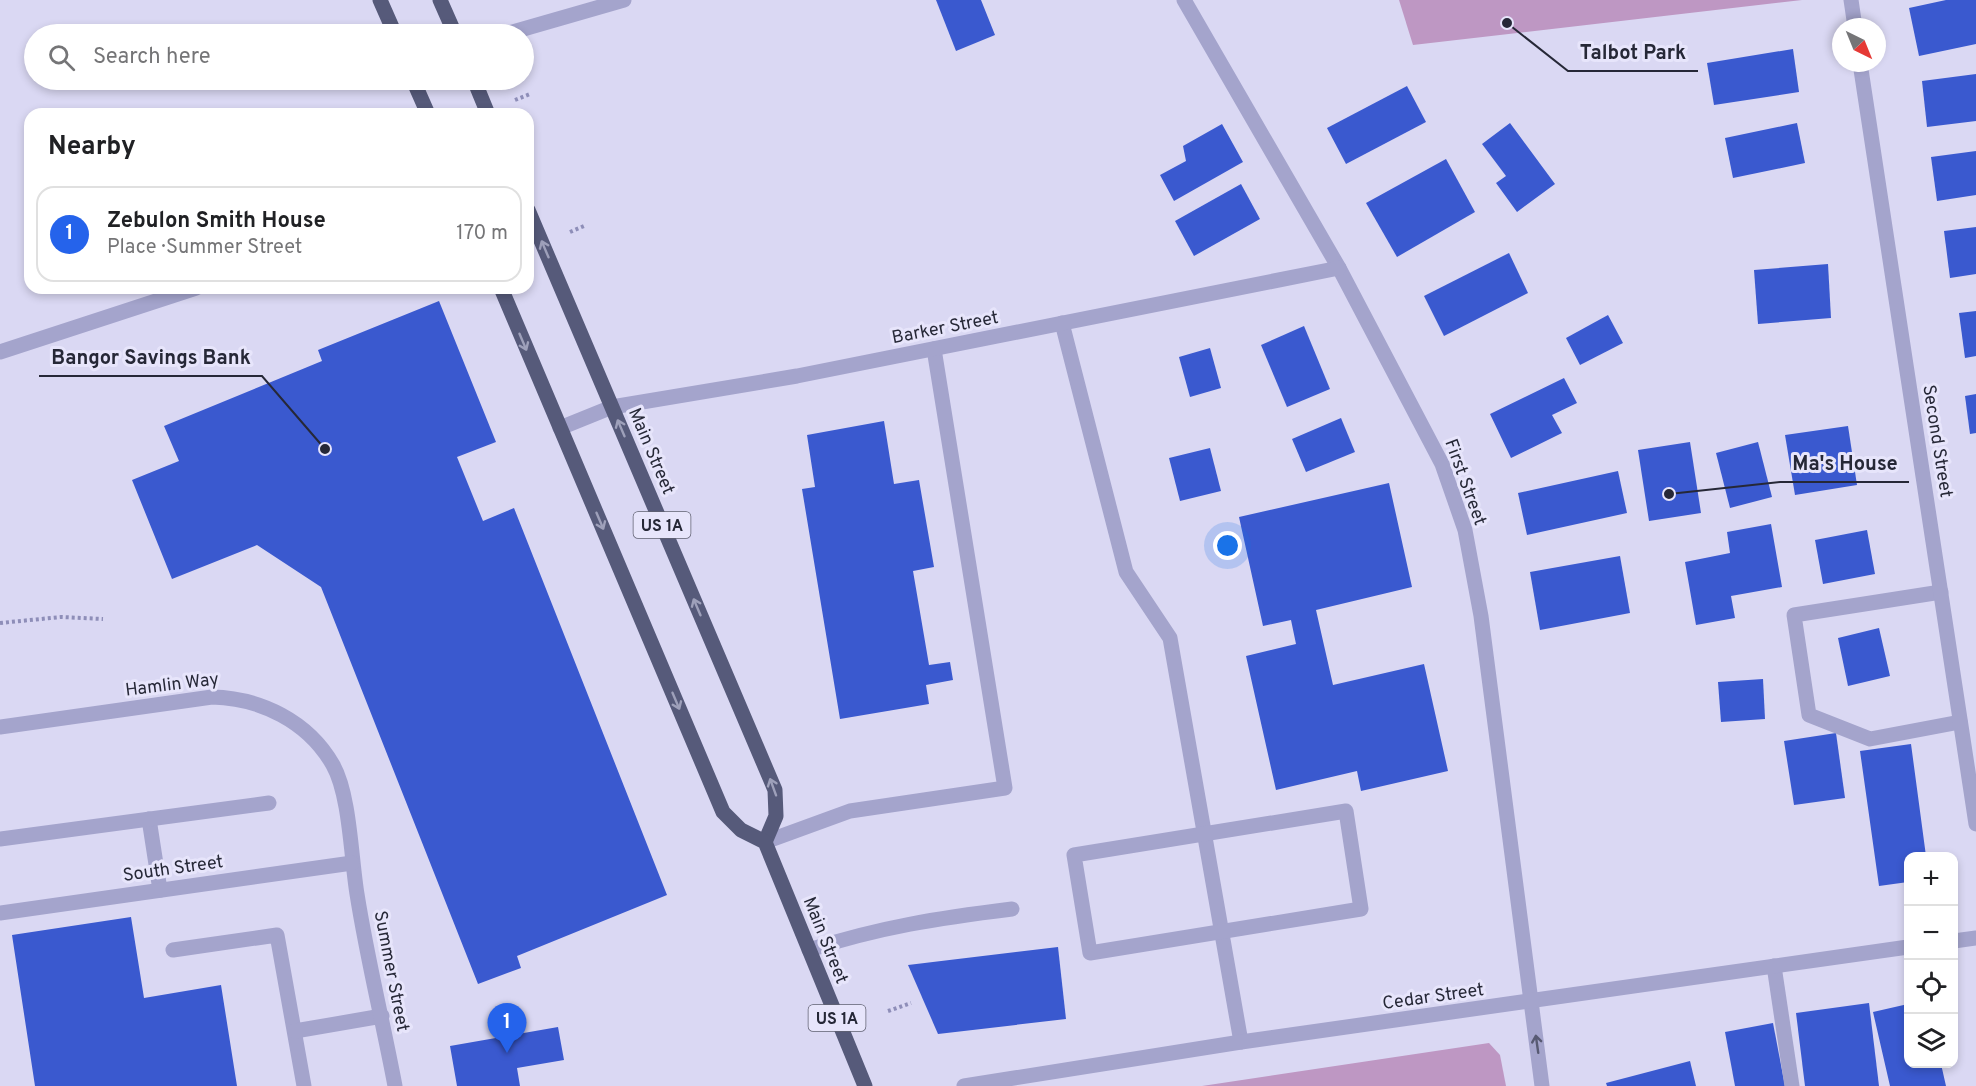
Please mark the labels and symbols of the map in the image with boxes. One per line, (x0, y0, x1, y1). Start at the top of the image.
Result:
north arrow (1832, 18, 1886, 72)
callout: Talbot Park (1568, 33, 1698, 71)
text: Talbot Park (1580, 41, 1686, 67)
one-way arrow (538, 240, 550, 258)
street label: Barker Street (890, 307, 1001, 350)
one-way arrow (518, 332, 529, 351)
callout: Bangor Savings Bank (39, 338, 262, 376)
text: Bangor Savings Bank (51, 346, 251, 372)
street label: Second Street (1916, 383, 1957, 499)
street label: Main Street (622, 405, 679, 498)
one-way arrow (615, 419, 626, 438)
street label: First Street (1438, 436, 1491, 529)
callout: Ma's House (1780, 444, 1909, 482)
text: Ma's House (1792, 452, 1898, 478)
one-way arrow (594, 512, 606, 530)
road number: US 1A (634, 512, 690, 538)
your location (1213, 531, 1242, 560)
one-way arrow (691, 599, 702, 617)
street label: Hamlin Way (124, 668, 220, 703)
one-way arrow (671, 691, 682, 710)
one-way arrow (766, 778, 777, 797)
street label: South Street (122, 851, 225, 888)
street label: Main Street (797, 894, 852, 987)
street label: Summer Street (368, 909, 414, 1034)
street label: Cedar Street (1381, 979, 1485, 1016)
pin: 1 (488, 1004, 526, 1053)
road number: US 1A (808, 1005, 866, 1031)
one-way arrow (1531, 1034, 1542, 1054)

